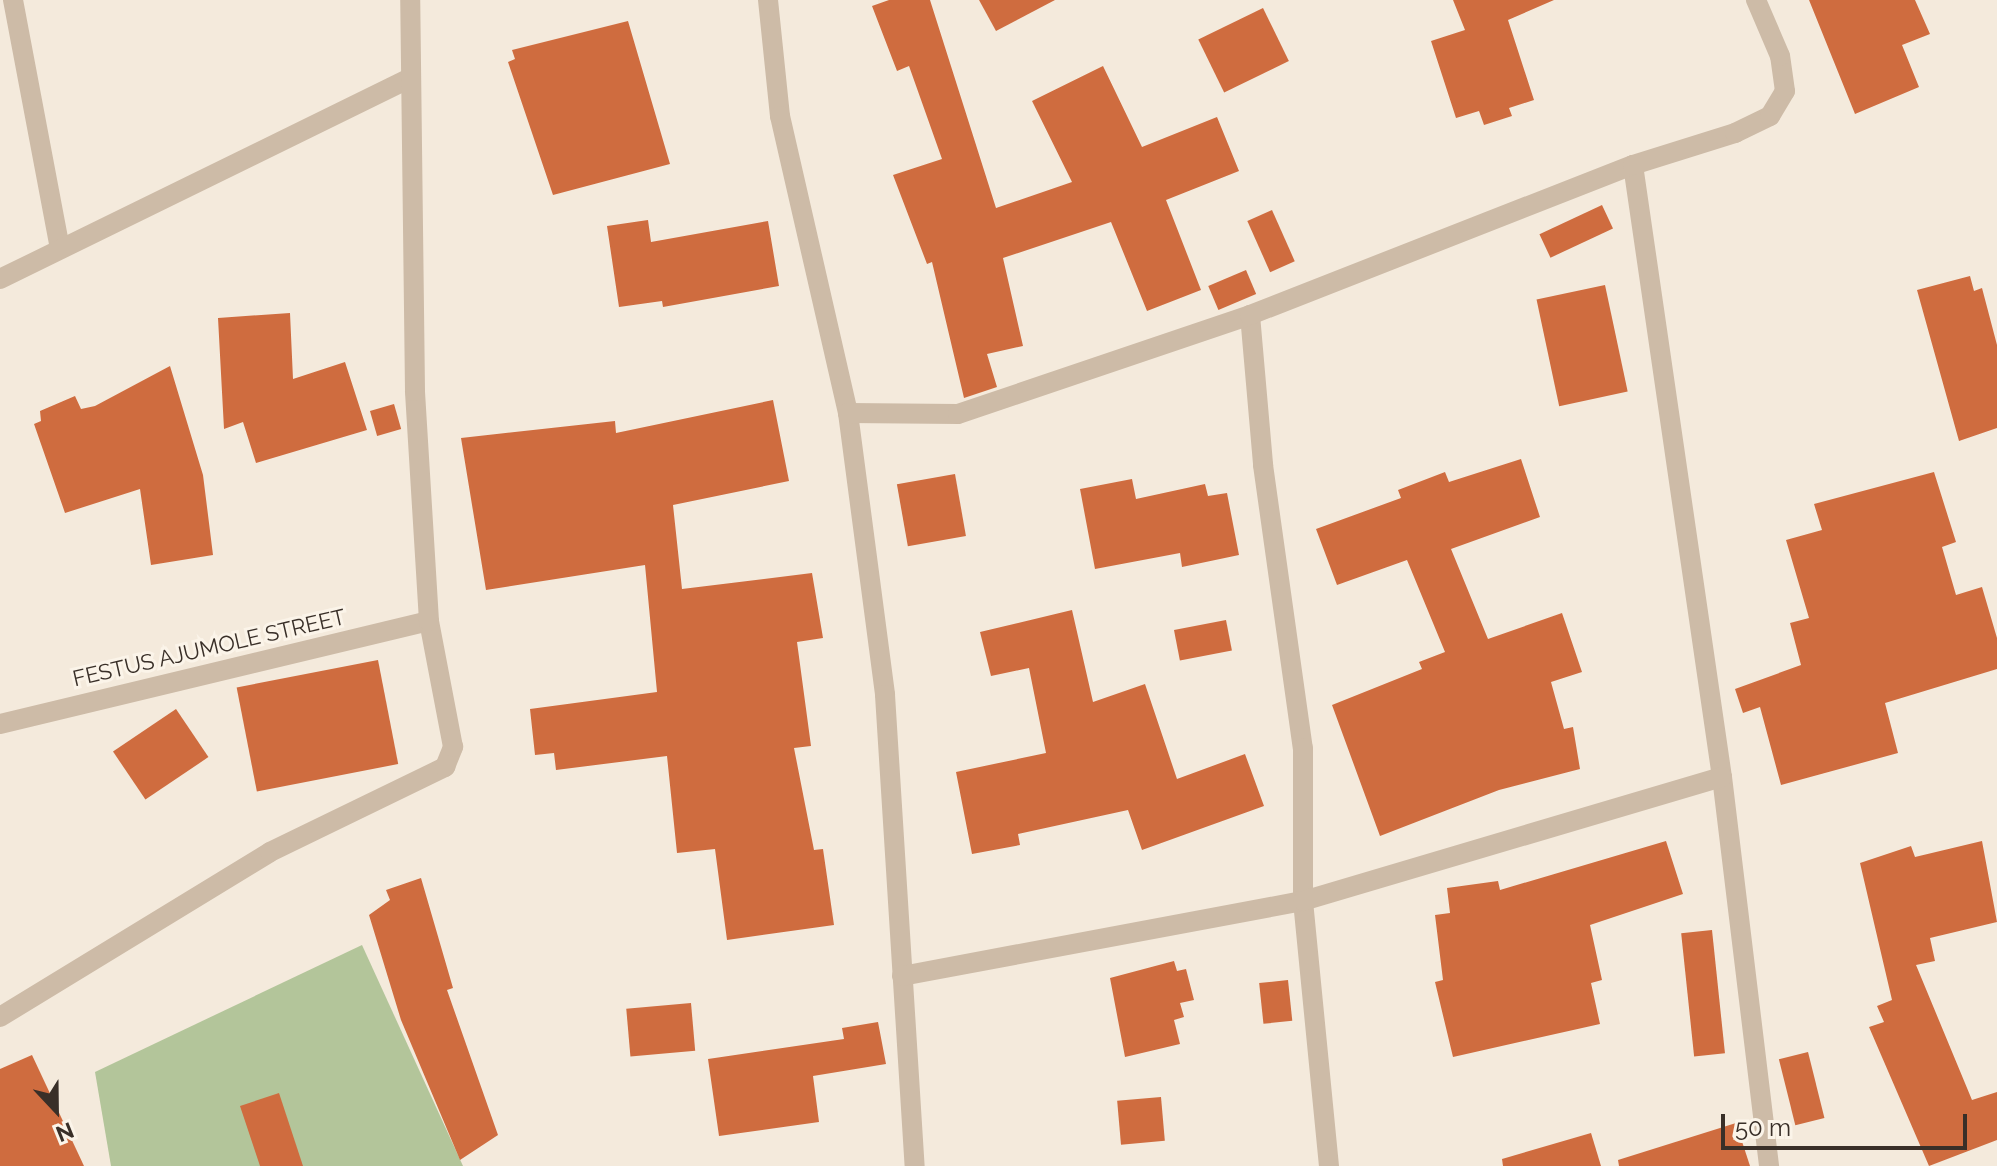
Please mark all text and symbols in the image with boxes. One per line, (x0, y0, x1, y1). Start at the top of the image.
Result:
street label: FESTUS AJUMOLE STREET (70, 604, 348, 692)
north arrow (16, 1070, 96, 1150)
scale bar (1725, 1098, 1971, 1148)
text: 50 m (1735, 1113, 1791, 1142)
text: N (52, 1117, 78, 1147)

